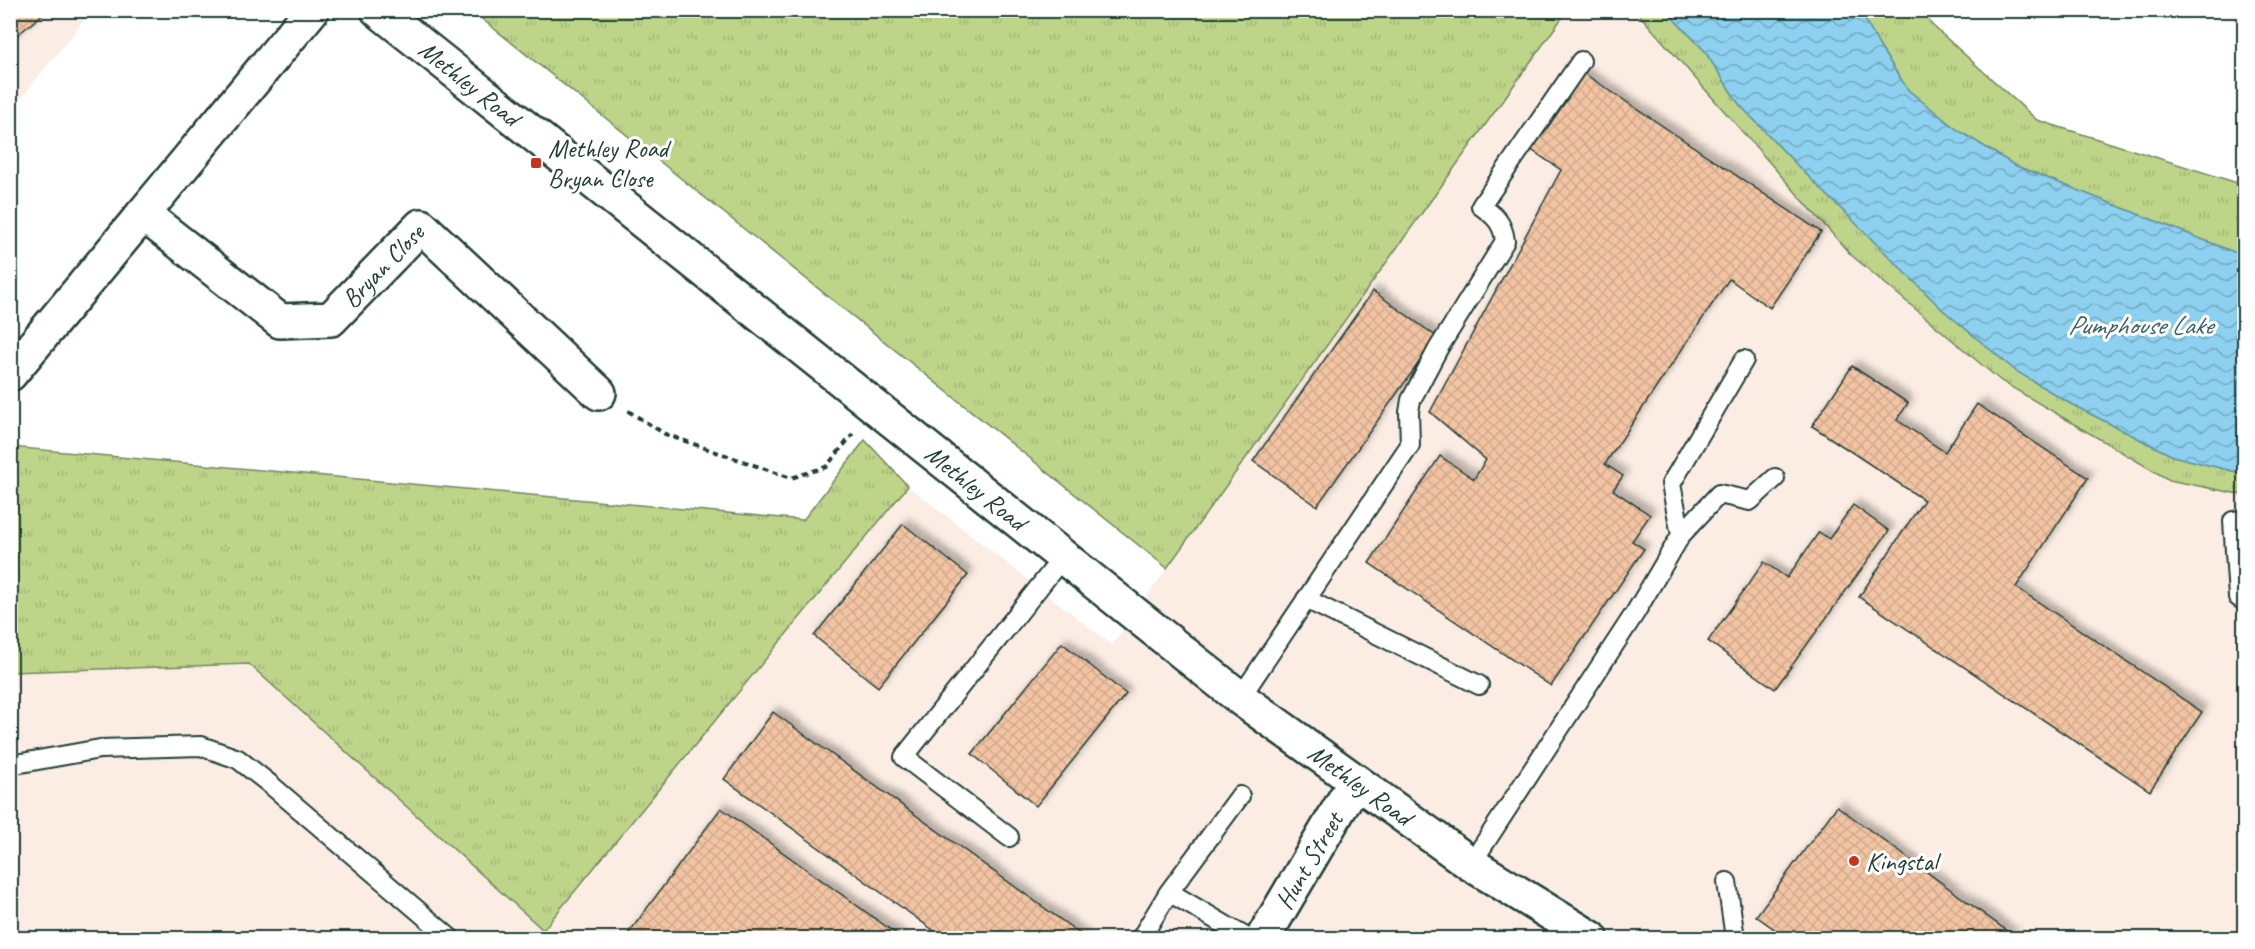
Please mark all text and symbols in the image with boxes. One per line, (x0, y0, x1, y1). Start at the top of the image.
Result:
street label: Methley Road (412, 33, 529, 136)
place label: Methley Road Bryan Close (548, 132, 672, 195)
marker: Methley Road Bryan Close (529, 156, 543, 170)
street label: Bryan Close (335, 216, 432, 315)
water label: Pumphouse Lake (2068, 308, 2216, 342)
street label: Methley Road (918, 437, 1036, 540)
street label: Methley Road (1302, 736, 1421, 835)
street label: Hunt Street (1268, 804, 1352, 915)
place label: Kingstal (1866, 845, 1942, 878)
marker: Kingstal (1847, 854, 1861, 868)

